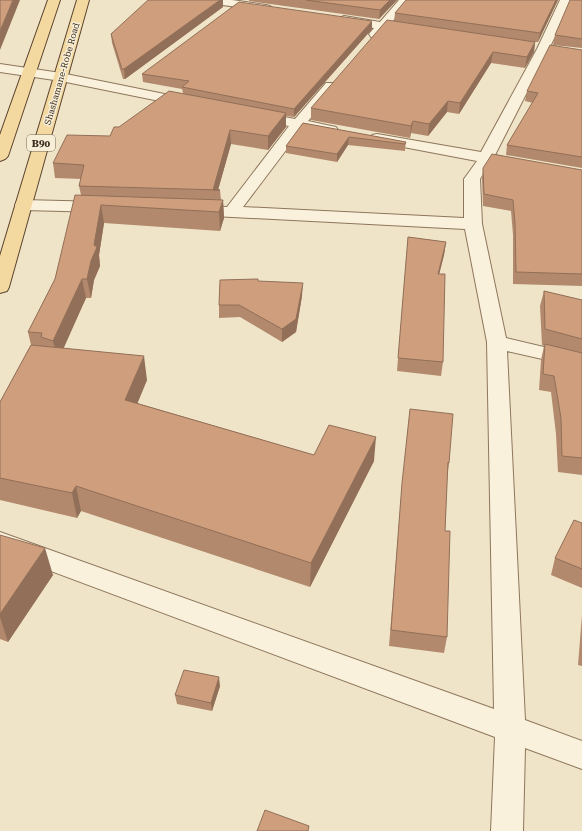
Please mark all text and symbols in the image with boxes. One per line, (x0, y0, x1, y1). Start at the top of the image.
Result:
street label: Shashamane-Robe Road (43, 22, 81, 126)
road number: B90 (27, 135, 55, 151)

